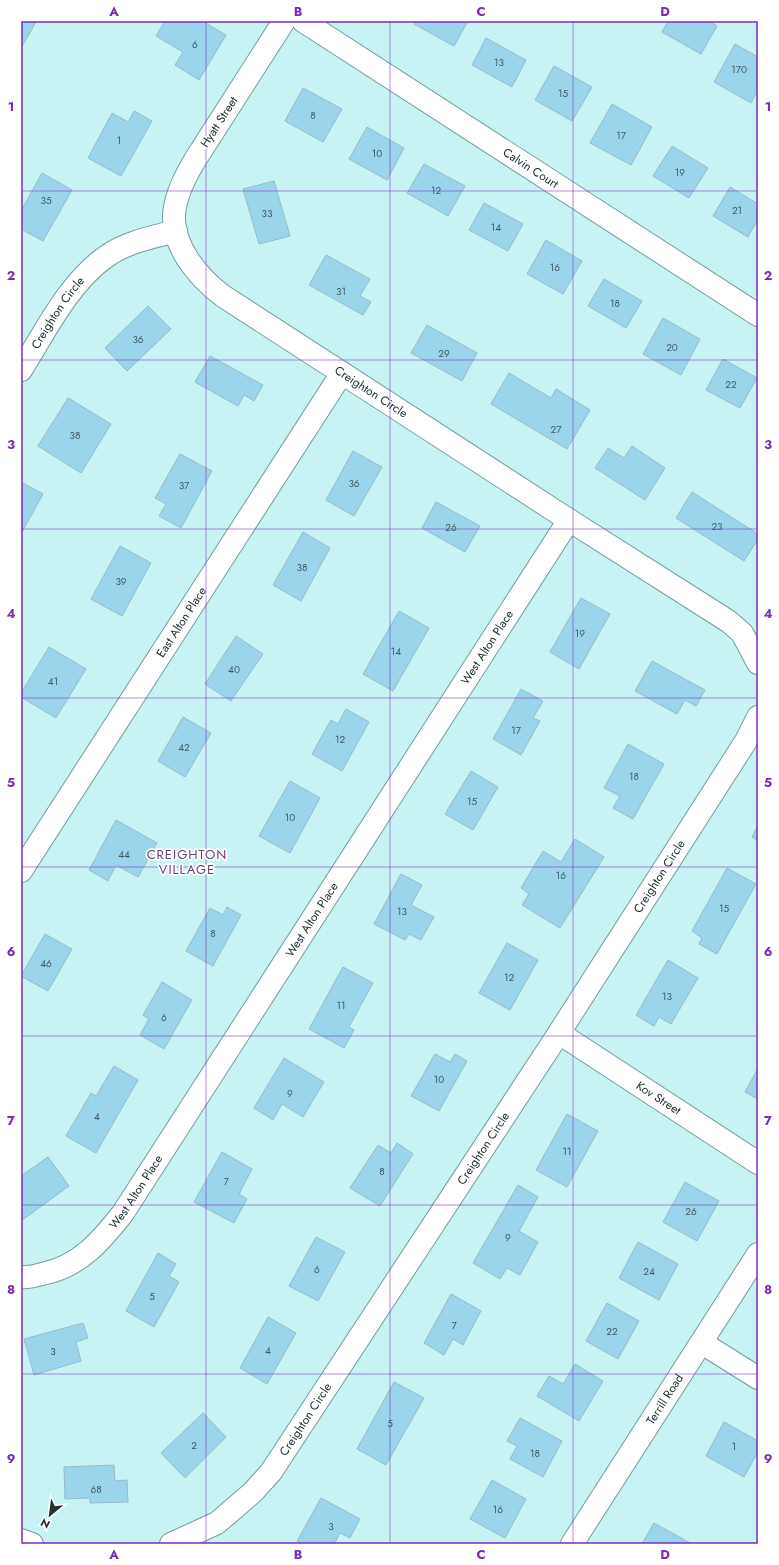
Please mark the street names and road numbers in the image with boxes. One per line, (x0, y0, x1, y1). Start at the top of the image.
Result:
street label: Hyatt Street (196, 93, 242, 151)
street label: Calvin Court (499, 143, 562, 193)
street label: Creighton Circle (27, 273, 89, 352)
street label: Creighton Circle (331, 361, 411, 422)
street label: East Alton Place (152, 583, 211, 661)
street label: West Alton Place (456, 606, 518, 688)
street label: Creighton Circle (629, 836, 690, 917)
street label: West Alton Place (281, 879, 342, 961)
street label: Kov Street (633, 1077, 685, 1119)
street label: Creighton Circle (453, 1108, 514, 1188)
street label: West Alton Place (105, 1151, 167, 1233)
street label: Terrill Road (642, 1370, 688, 1428)
street label: Creighton Circle (275, 1379, 336, 1459)

